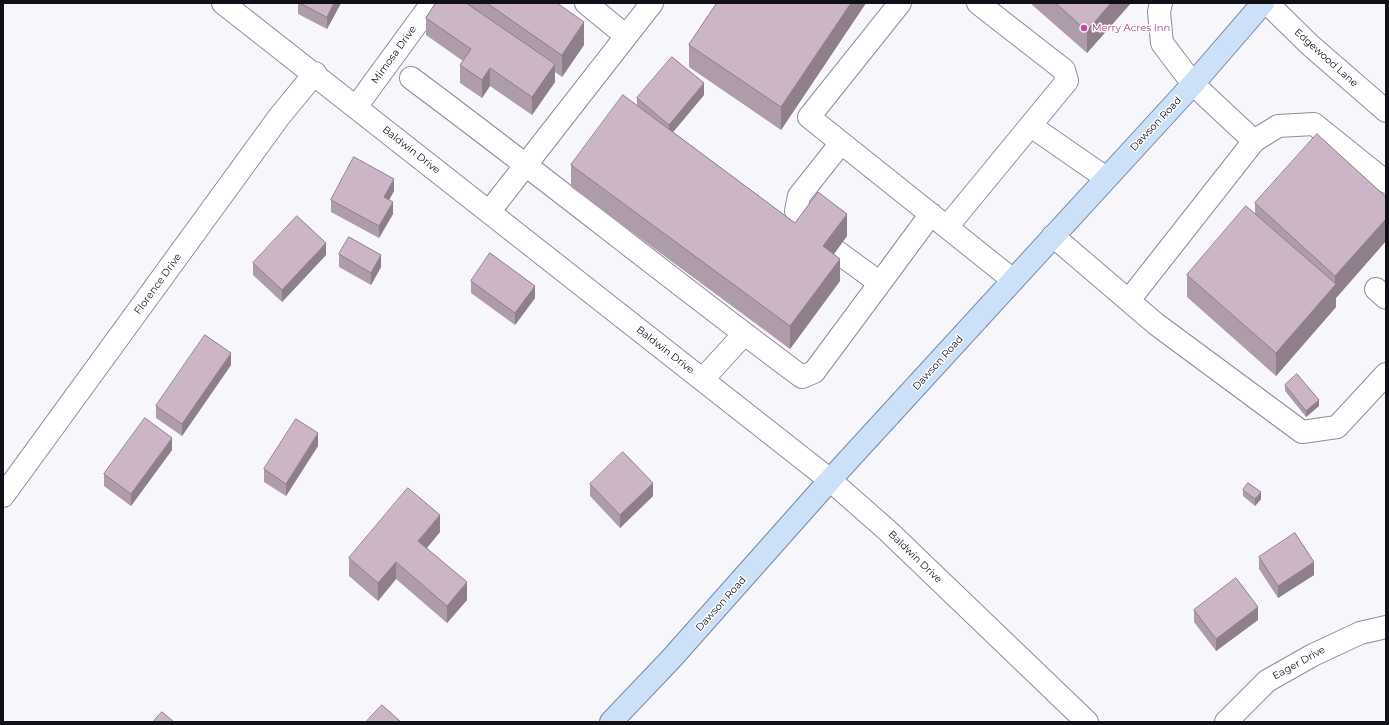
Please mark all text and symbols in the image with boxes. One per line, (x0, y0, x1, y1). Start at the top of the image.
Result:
place label: Merry Acres Inn (1092, 22, 1170, 34)
marker: Merry Acres Inn (1079, 23, 1089, 33)
street label: Mimosa Drive (369, 24, 419, 86)
street label: Edgewood Lane (1292, 26, 1360, 90)
street label: Dawson Road (1128, 95, 1184, 153)
street label: Baldwin Drive (380, 124, 442, 176)
street label: Florence Drive (132, 251, 184, 317)
street label: Baldwin Drive (634, 324, 696, 376)
street label: Dawson Road (910, 333, 966, 393)
street label: Baldwin Drive (886, 528, 944, 586)
street label: Dawson Road (693, 574, 749, 634)
street label: Eager Drive (1271, 644, 1327, 682)

